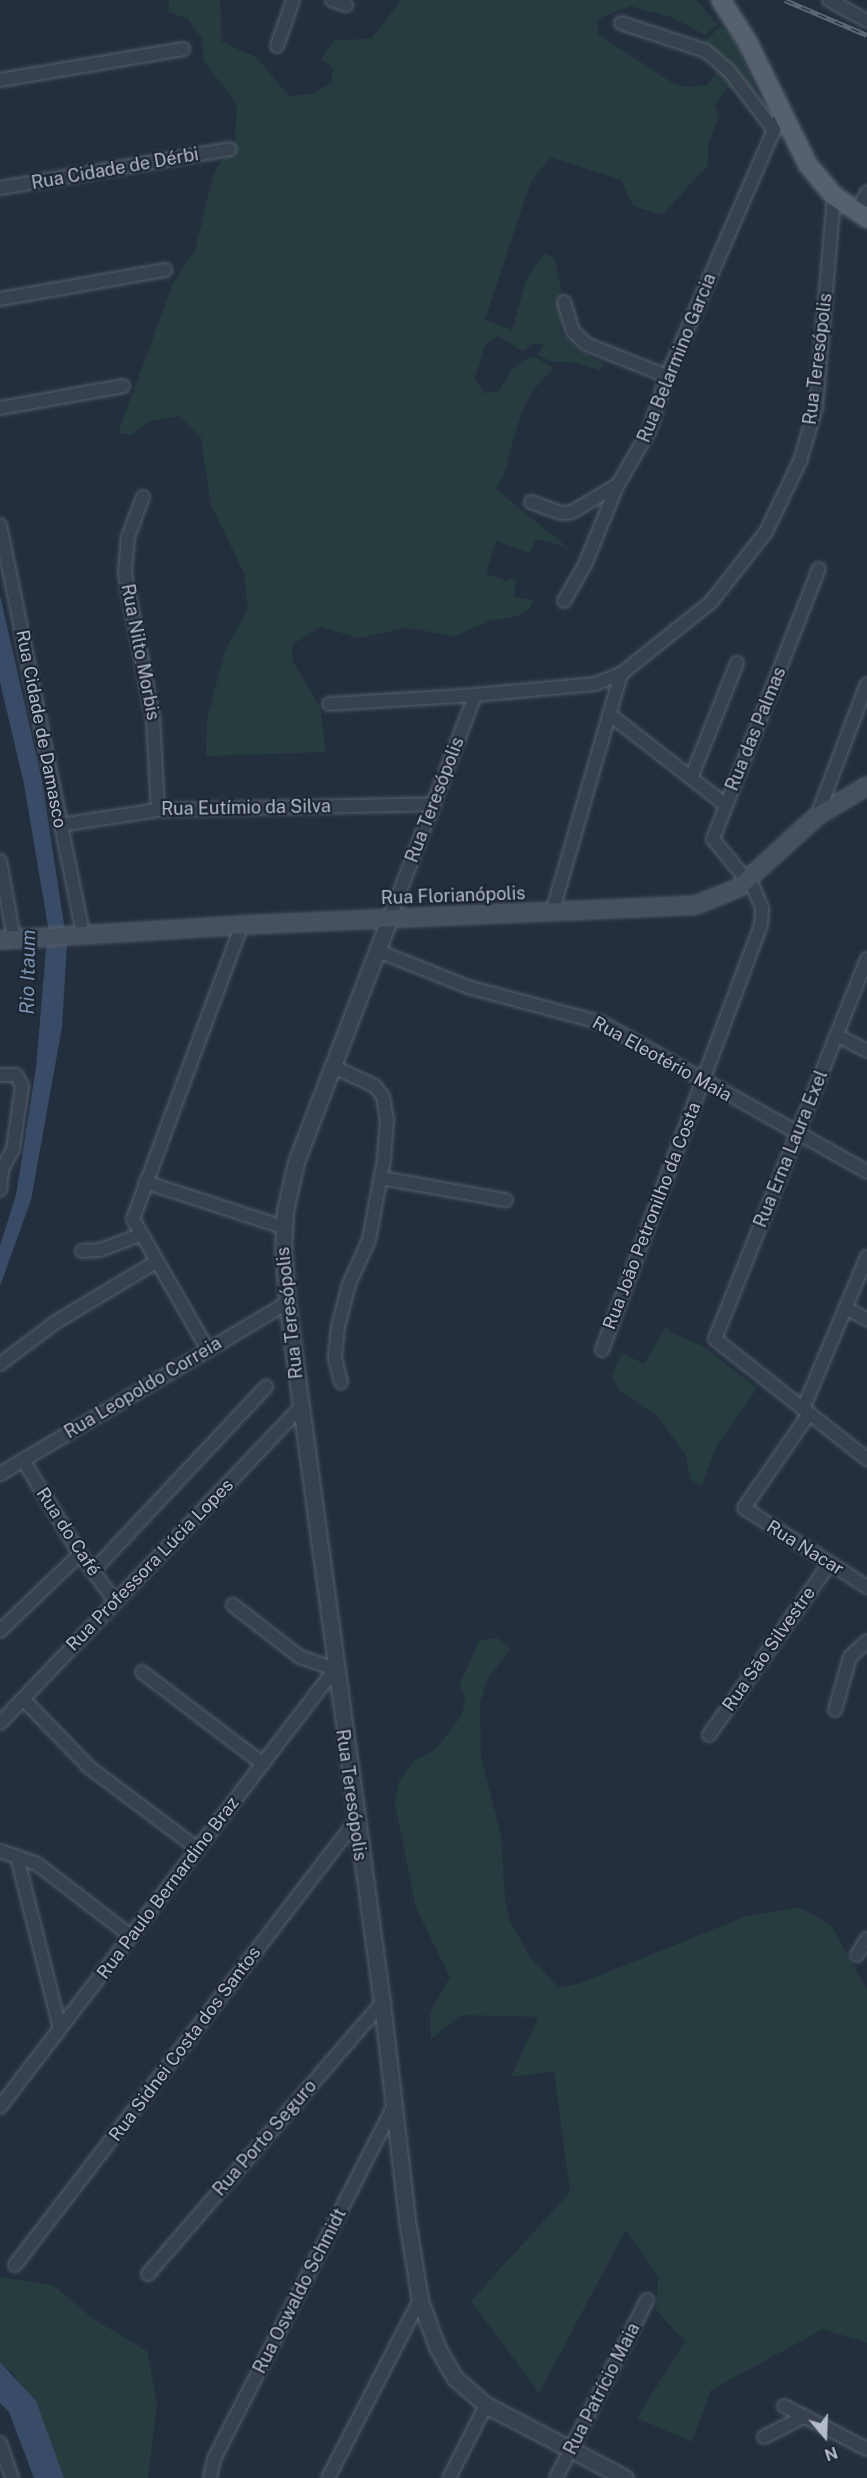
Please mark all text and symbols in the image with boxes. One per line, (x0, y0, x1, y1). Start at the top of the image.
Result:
street label: Rua Cidade de Dérbi (29, 144, 201, 194)
street label: Rua Belarmino Garcia (633, 270, 721, 446)
street label: Rua Teresópolis (799, 292, 837, 426)
street label: Rua Nilto Morbis (116, 582, 164, 722)
street label: Rua Cidade de Damasco (11, 628, 71, 830)
street label: Rua das Palmas (721, 664, 791, 794)
street label: Rua Teresópolis (401, 734, 469, 866)
street label: Rua Eutímio da Silva (161, 796, 331, 820)
street label: Rua Florianópolis (380, 883, 526, 909)
water label: Rio Itaum (15, 929, 41, 1015)
street label: Rua Eleotério Maia (589, 1012, 735, 1106)
street label: Rua Erna Laura Exel (750, 1067, 832, 1231)
street label: Rua João Petronilho da Costa (599, 1099, 705, 1333)
street label: Rua Teresópolis (272, 1246, 308, 1380)
street label: Rua Leopoldo Correia (61, 1333, 225, 1443)
street label: Rua Professora Lúcia Lopes (62, 1474, 238, 1656)
street label: Rua do Café (31, 1484, 105, 1580)
street label: Rua Nacar (762, 1516, 848, 1580)
street label: Rua São Silvestre (718, 1583, 820, 1715)
street label: Rua Teresópolis (331, 1728, 371, 1862)
street label: Rua Paulo Bernardino Braz (92, 1793, 244, 1983)
street label: Rua Sidnei Costa dos Santos (105, 1942, 265, 2146)
street label: Rua Porto Seguro (209, 2075, 321, 2201)
street label: Rua Oswaldo Schmidt (249, 2205, 351, 2377)
street label: Rua Patrício Maia (559, 2320, 645, 2458)
north arrow (795, 2406, 855, 2466)
text: N (822, 2442, 840, 2465)

